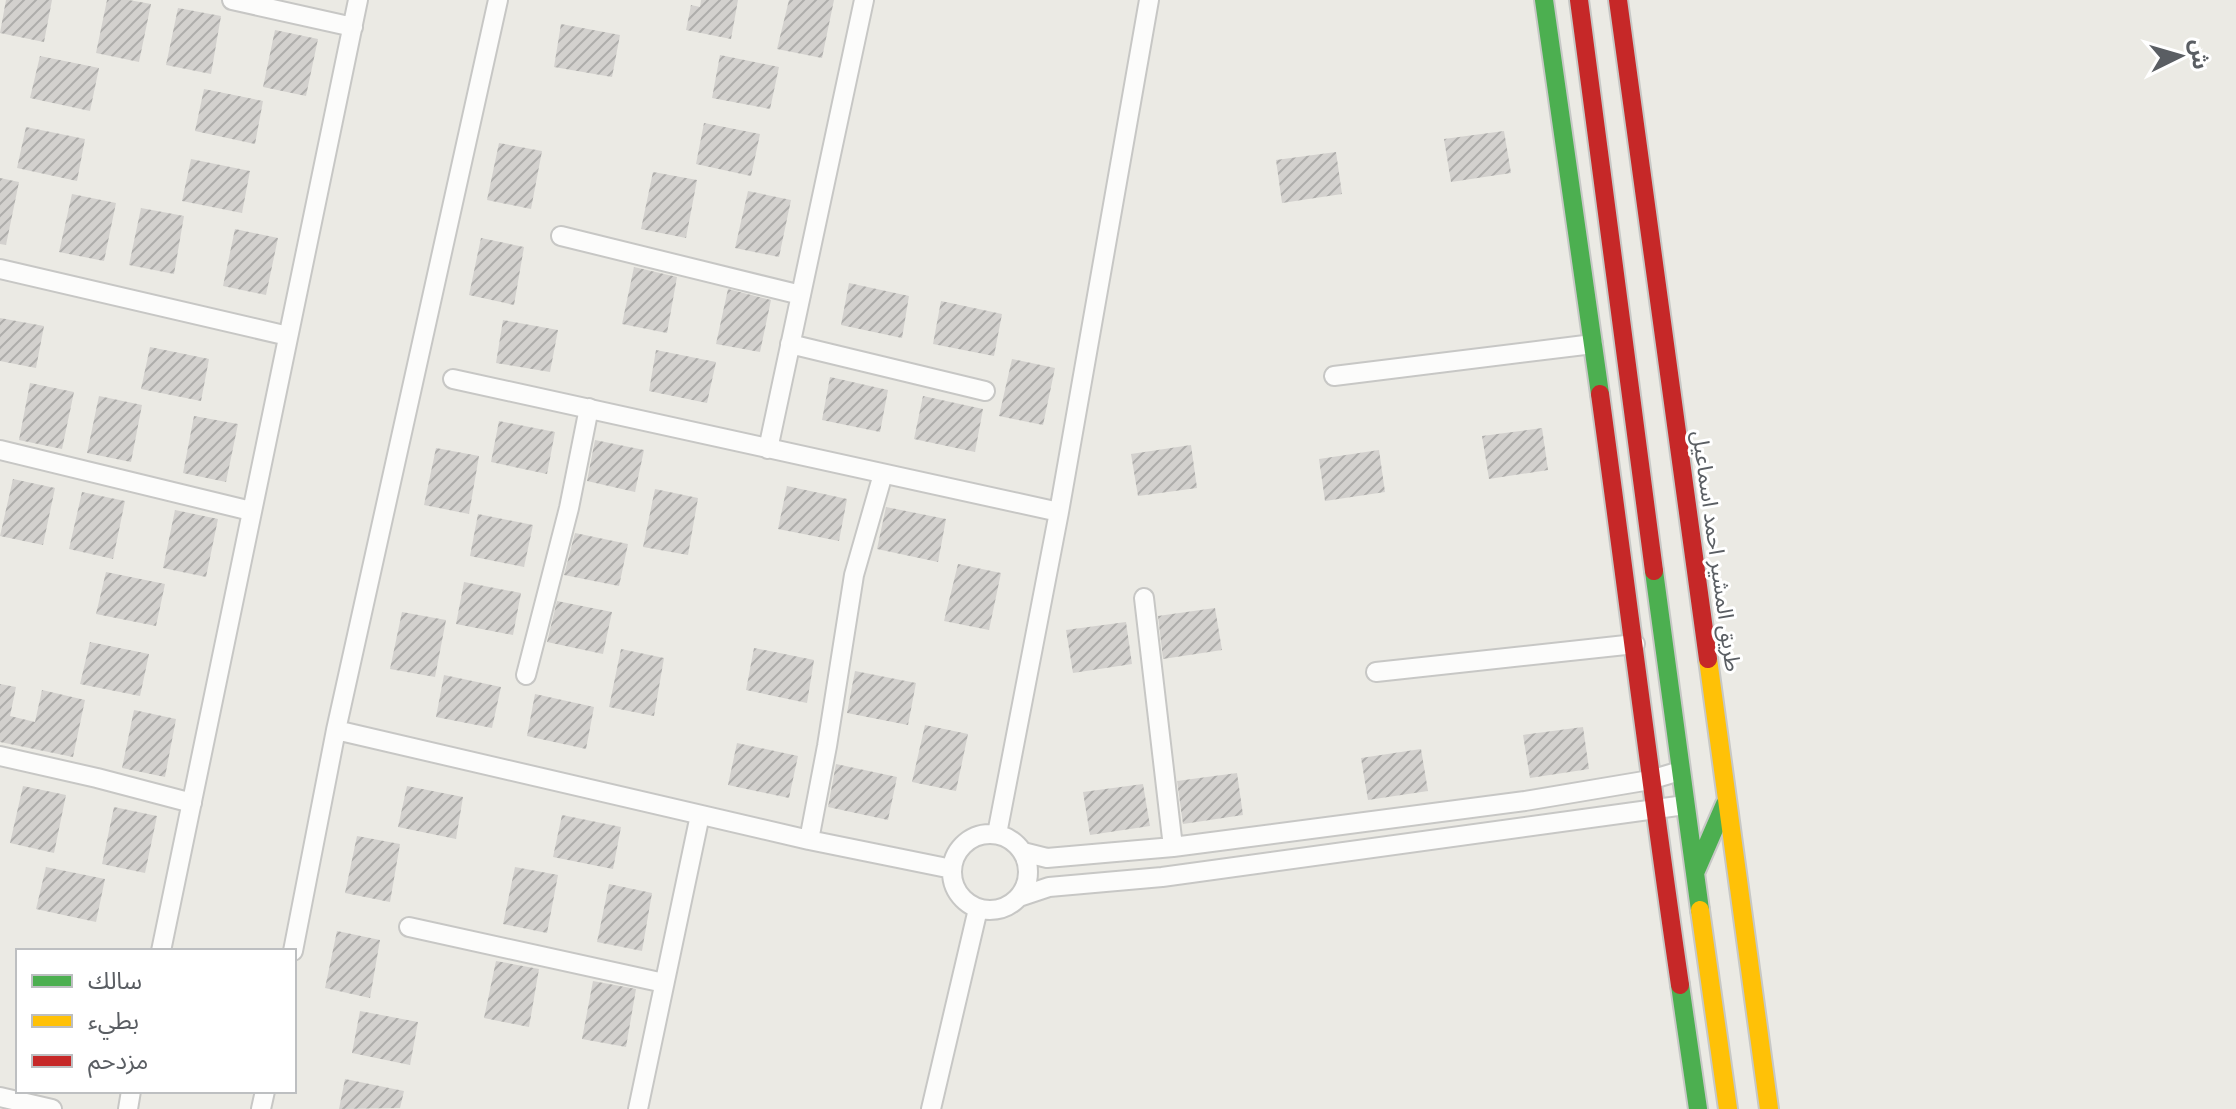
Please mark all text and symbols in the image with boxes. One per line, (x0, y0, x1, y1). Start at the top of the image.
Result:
north arrow (2140, 16, 2220, 96)
text: ش (2185, 38, 2217, 70)
street label: طريق المشير احمد اسماعيل (1686, 428, 1750, 673)
legend (16, 949, 296, 1093)
text: سالك (88, 963, 142, 996)
text: بطيء (88, 1003, 139, 1040)
text: مزدحم (88, 1043, 148, 1078)

